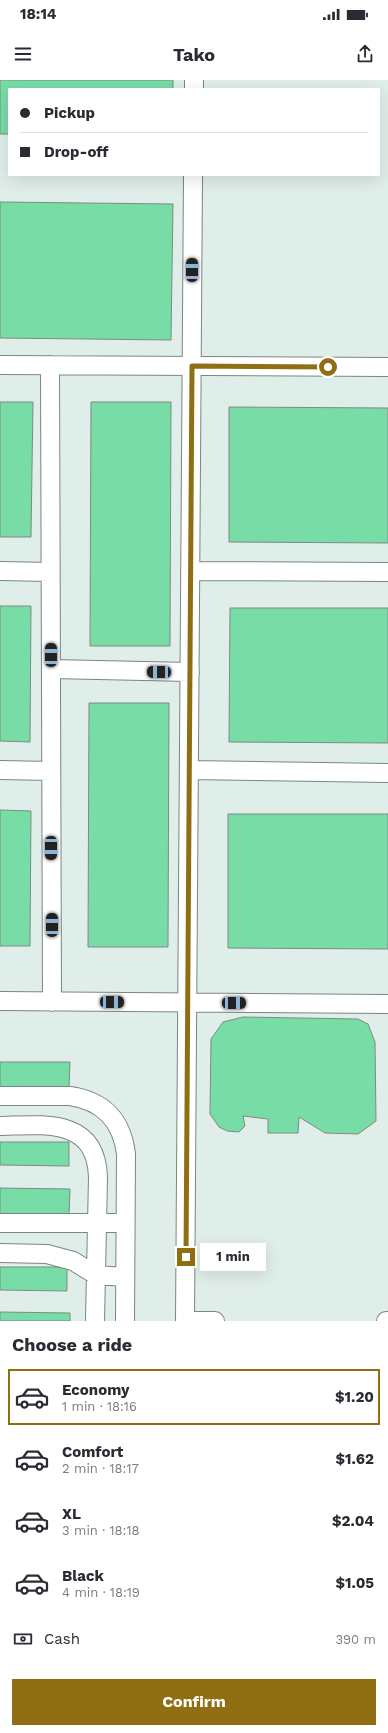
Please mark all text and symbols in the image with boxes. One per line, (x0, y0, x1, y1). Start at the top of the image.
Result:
text: 18:14 (20, 5, 57, 23)
icon: menu (12, 43, 34, 65)
icon: share (354, 43, 376, 65)
text: Tako (173, 44, 215, 65)
text: Pickup (44, 104, 95, 122)
text: Drop-off (44, 143, 109, 161)
car (186, 258, 198, 282)
route start (319, 358, 337, 376)
car (45, 643, 57, 667)
car (147, 666, 171, 678)
car (45, 836, 57, 860)
car (46, 913, 58, 937)
car (100, 996, 124, 1008)
car (222, 997, 246, 1009)
callout: 1 min (200, 1243, 266, 1271)
route end (177, 1248, 195, 1266)
text: 1 min (216, 1249, 250, 1264)
text: Choose a ride (12, 1334, 132, 1355)
icon: car (14, 1379, 50, 1415)
text: Economy (62, 1381, 129, 1399)
text: $1.20 (335, 1388, 374, 1406)
text: 1 min · 18:16 (62, 1399, 137, 1414)
icon: car (14, 1441, 50, 1477)
text: Comfort (62, 1443, 123, 1461)
text: $1.62 (335, 1450, 374, 1468)
text: 2 min · 18:17 (62, 1461, 139, 1476)
icon: car (14, 1503, 50, 1539)
text: XL (62, 1505, 81, 1523)
text: $2.04 (332, 1512, 374, 1530)
text: 3 min · 18:18 (62, 1523, 139, 1538)
icon: car (14, 1565, 50, 1601)
text: Black (62, 1567, 104, 1585)
text: $1.05 (335, 1574, 374, 1592)
text: 4 min · 18:19 (62, 1585, 140, 1600)
icon: cash (12, 1628, 34, 1650)
text: Cash (44, 1630, 80, 1648)
text: 390 m (335, 1632, 376, 1647)
button: Confirm (12, 1679, 376, 1725)

